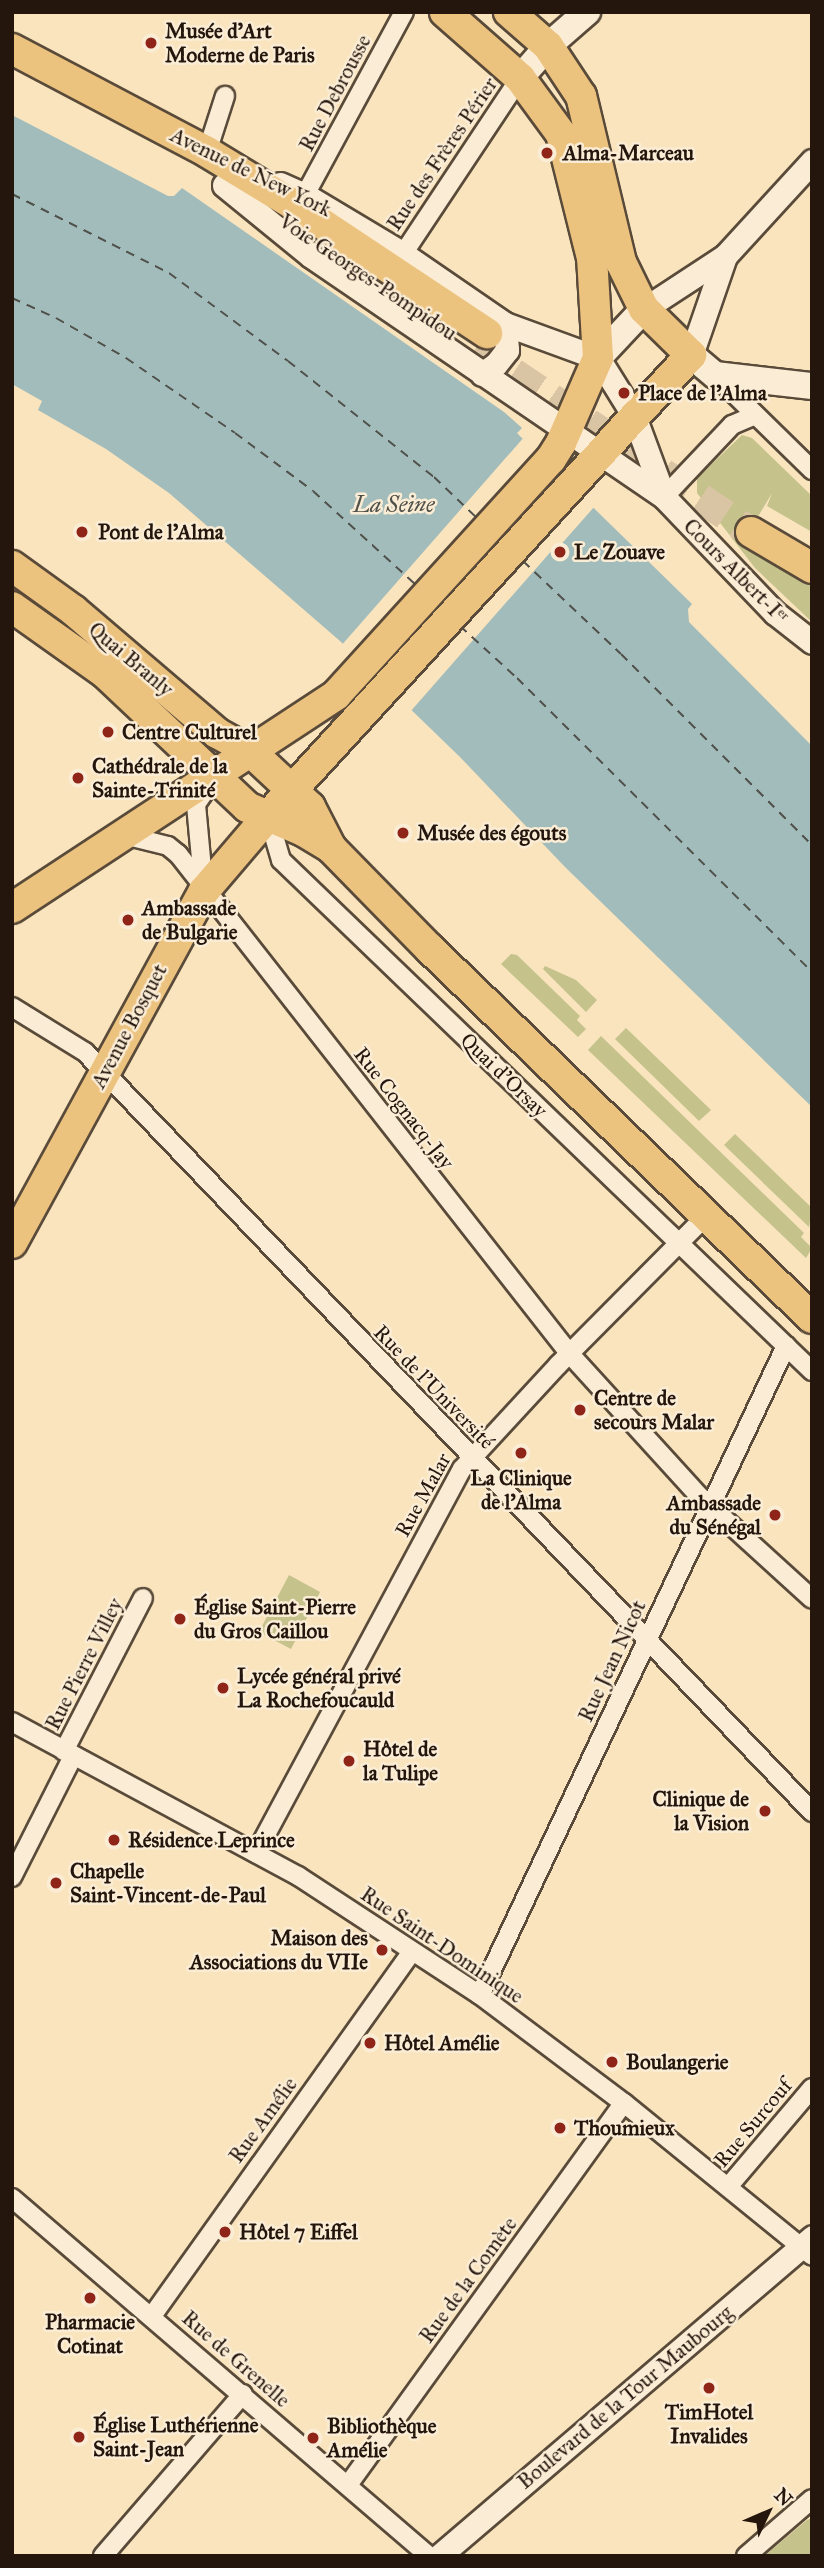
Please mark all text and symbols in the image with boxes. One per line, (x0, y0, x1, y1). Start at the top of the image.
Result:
place label: Musée d'Art Moderne de Paris (165, 18, 315, 68)
street label: Rue Debrousse (294, 30, 376, 156)
marker: Musée d'Art Moderne de Paris (143, 35, 159, 51)
street label: Rue des Frères Périer (381, 73, 503, 235)
street label: Avenue de New York (166, 122, 336, 222)
place label: Alma-Marceau (563, 140, 694, 166)
marker: Alma-Marceau (537, 143, 557, 163)
street label: Voie Georges-Pompidou (274, 208, 462, 346)
place label: Place de l'Alma (638, 380, 767, 406)
marker: Place de l'Alma (616, 385, 632, 401)
water label: La Seine (353, 490, 435, 518)
street label: Cours Albert-Iᵉʳ (678, 513, 794, 629)
place label: Pont de l'Alma (98, 519, 224, 545)
marker: Pont de l'Alma (72, 522, 92, 542)
place label: Le Zouave (574, 539, 665, 565)
marker: Le Zouave (552, 544, 568, 560)
street label: Quai Branly (84, 616, 178, 702)
place label: Centre Culturel (122, 719, 257, 745)
marker: Centre Culturel (100, 724, 116, 740)
place label: Cathédrale de la Sainte-Trinité (92, 753, 227, 803)
marker: Cathédrale de la Sainte-Trinité (70, 770, 86, 786)
place label: Musée des égouts (417, 820, 566, 846)
marker: Musée des égouts (395, 825, 411, 841)
place label: Ambassade de Bulgarie (142, 895, 238, 945)
marker: Ambassade de Bulgarie (120, 912, 136, 928)
street label: Avenue Bosquet (86, 959, 172, 1093)
street label: Quai d'Orsay (455, 1027, 553, 1123)
street label: Rue Cognacq-Jay (348, 1042, 460, 1174)
street label: Rue de l'Université (368, 1320, 500, 1454)
place label: Centre de secours Malar (594, 1385, 714, 1435)
marker: Centre de secours Malar (572, 1402, 588, 1418)
marker: La Clinique de l'Alma (511, 1443, 531, 1463)
street label: Rue Malar (390, 1449, 456, 1541)
place label: La Clinique de l'Alma (470, 1465, 572, 1515)
place label: Ambassade du Sénégal (667, 1490, 761, 1540)
marker: Ambassade du Sénégal (767, 1507, 783, 1523)
street label: Rue Pierre Villey (40, 1594, 128, 1734)
place label: Église Saint-Pierre du Gros Caillou (194, 1594, 356, 1644)
street label: Rue Jean Nicot (573, 1596, 651, 1726)
marker: Église Saint-Pierre du Gros Caillou (172, 1611, 188, 1627)
place label: Lycée général privé La Rochefoucauld (237, 1663, 401, 1713)
marker: Lycée général privé La Rochefoucauld (215, 1680, 231, 1696)
place label: Hôtel de la Tulipe (363, 1736, 438, 1786)
marker: Hôtel de la Tulipe (341, 1753, 357, 1769)
place label: Clinique de la Vision (652, 1786, 749, 1836)
marker: Clinique de la Vision (755, 1801, 775, 1821)
place label: Résidence Leprince (128, 1827, 295, 1853)
marker: Résidence Leprince (106, 1832, 122, 1848)
place label: Chapelle Saint-Vincent-de-Paul (70, 1858, 266, 1908)
marker: Chapelle Saint-Vincent-de-Paul (48, 1875, 64, 1891)
street label: Rue Saint-Dominique (356, 1881, 528, 2009)
place label: Maison des Associations du VIIe (190, 1925, 368, 1975)
marker: Maison des Associations du VIIe (374, 1942, 390, 1958)
place label: Hôtel Amélie (384, 2030, 500, 2056)
marker: Hôtel Amélie (362, 2035, 378, 2051)
place label: Boulangerie (626, 2049, 729, 2075)
marker: Boulangerie (604, 2054, 620, 2070)
street label: Rue Amélie (224, 2072, 302, 2168)
street label: Rue Surcouf (709, 2074, 797, 2172)
place label: Thoumieux (574, 2115, 675, 2141)
marker: Thoumieux (552, 2120, 568, 2136)
street label: Rue de la Comète (414, 2212, 522, 2348)
place label: Hôtel 7 Eiffel (239, 2219, 358, 2245)
marker: Hôtel 7 Eiffel (217, 2224, 233, 2240)
marker: Pharmacie Cotinat (82, 2290, 98, 2306)
street label: Boulevard de la Tour Maubourg (512, 2300, 738, 2494)
street label: Rue de Grenelle (177, 2305, 295, 2413)
place label: Pharmacie Cotinat (45, 2309, 135, 2359)
marker: TimHotel Invalides (701, 2380, 717, 2396)
place label: TimHotel Invalides (665, 2399, 753, 2449)
place label: Église Luthérienne Saint-Jean (93, 2412, 258, 2462)
place label: Bibliothèque Amélie (327, 2413, 436, 2463)
marker: Église Luthérienne Saint-Jean (71, 2429, 87, 2445)
marker: Bibliothèque Amélie (305, 2430, 321, 2446)
north arrow (733, 2477, 803, 2547)
text: N (770, 2483, 797, 2511)

